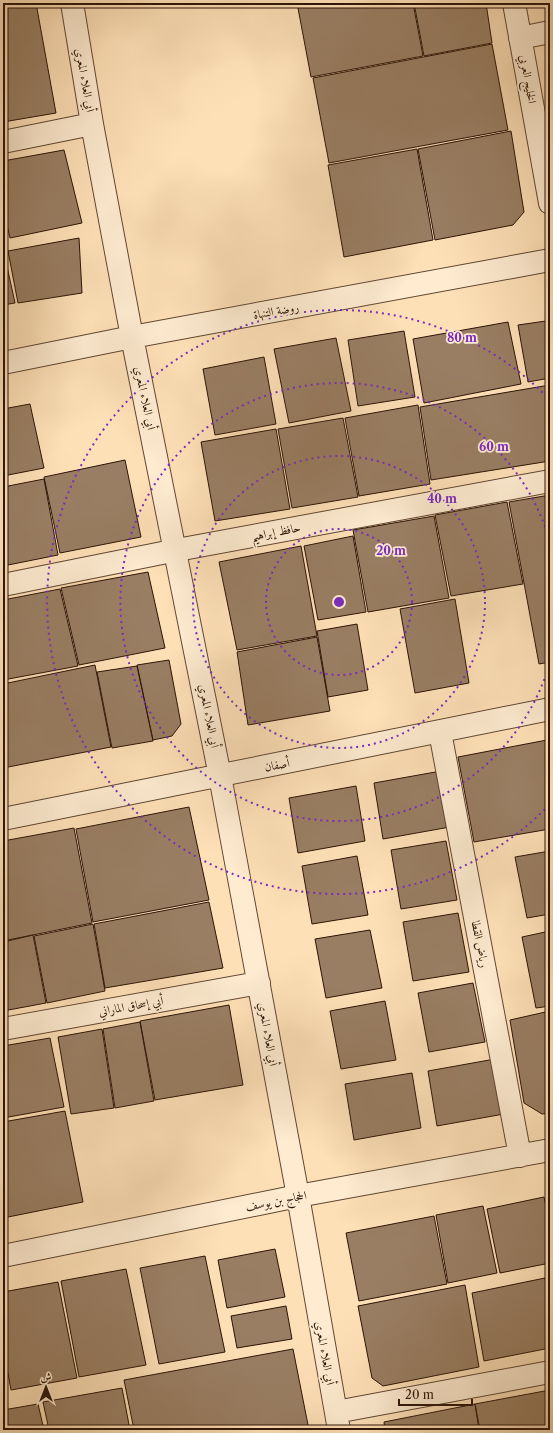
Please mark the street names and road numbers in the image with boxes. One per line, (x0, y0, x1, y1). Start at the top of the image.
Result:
street label: أبي العلاء المعري (70, 47, 99, 114)
street label: الخليج العربي (513, 53, 540, 106)
street label: روضة التنهاة (252, 299, 300, 323)
street label: أبي العلاء المعري (129, 365, 160, 432)
street label: حافظ إبراهيم (250, 519, 303, 549)
street label: أبي العلاء المعري (193, 683, 223, 750)
street label: أصفان (263, 755, 291, 774)
street label: رياض القطا (468, 919, 492, 969)
street label: أبي إسحاق الماراني (97, 992, 165, 1022)
street label: أبي العلاء المعري (253, 1001, 282, 1068)
street label: الحجاج بن يوسف (244, 1187, 309, 1218)
street label: أبي العلاء المعري (310, 1320, 339, 1387)

